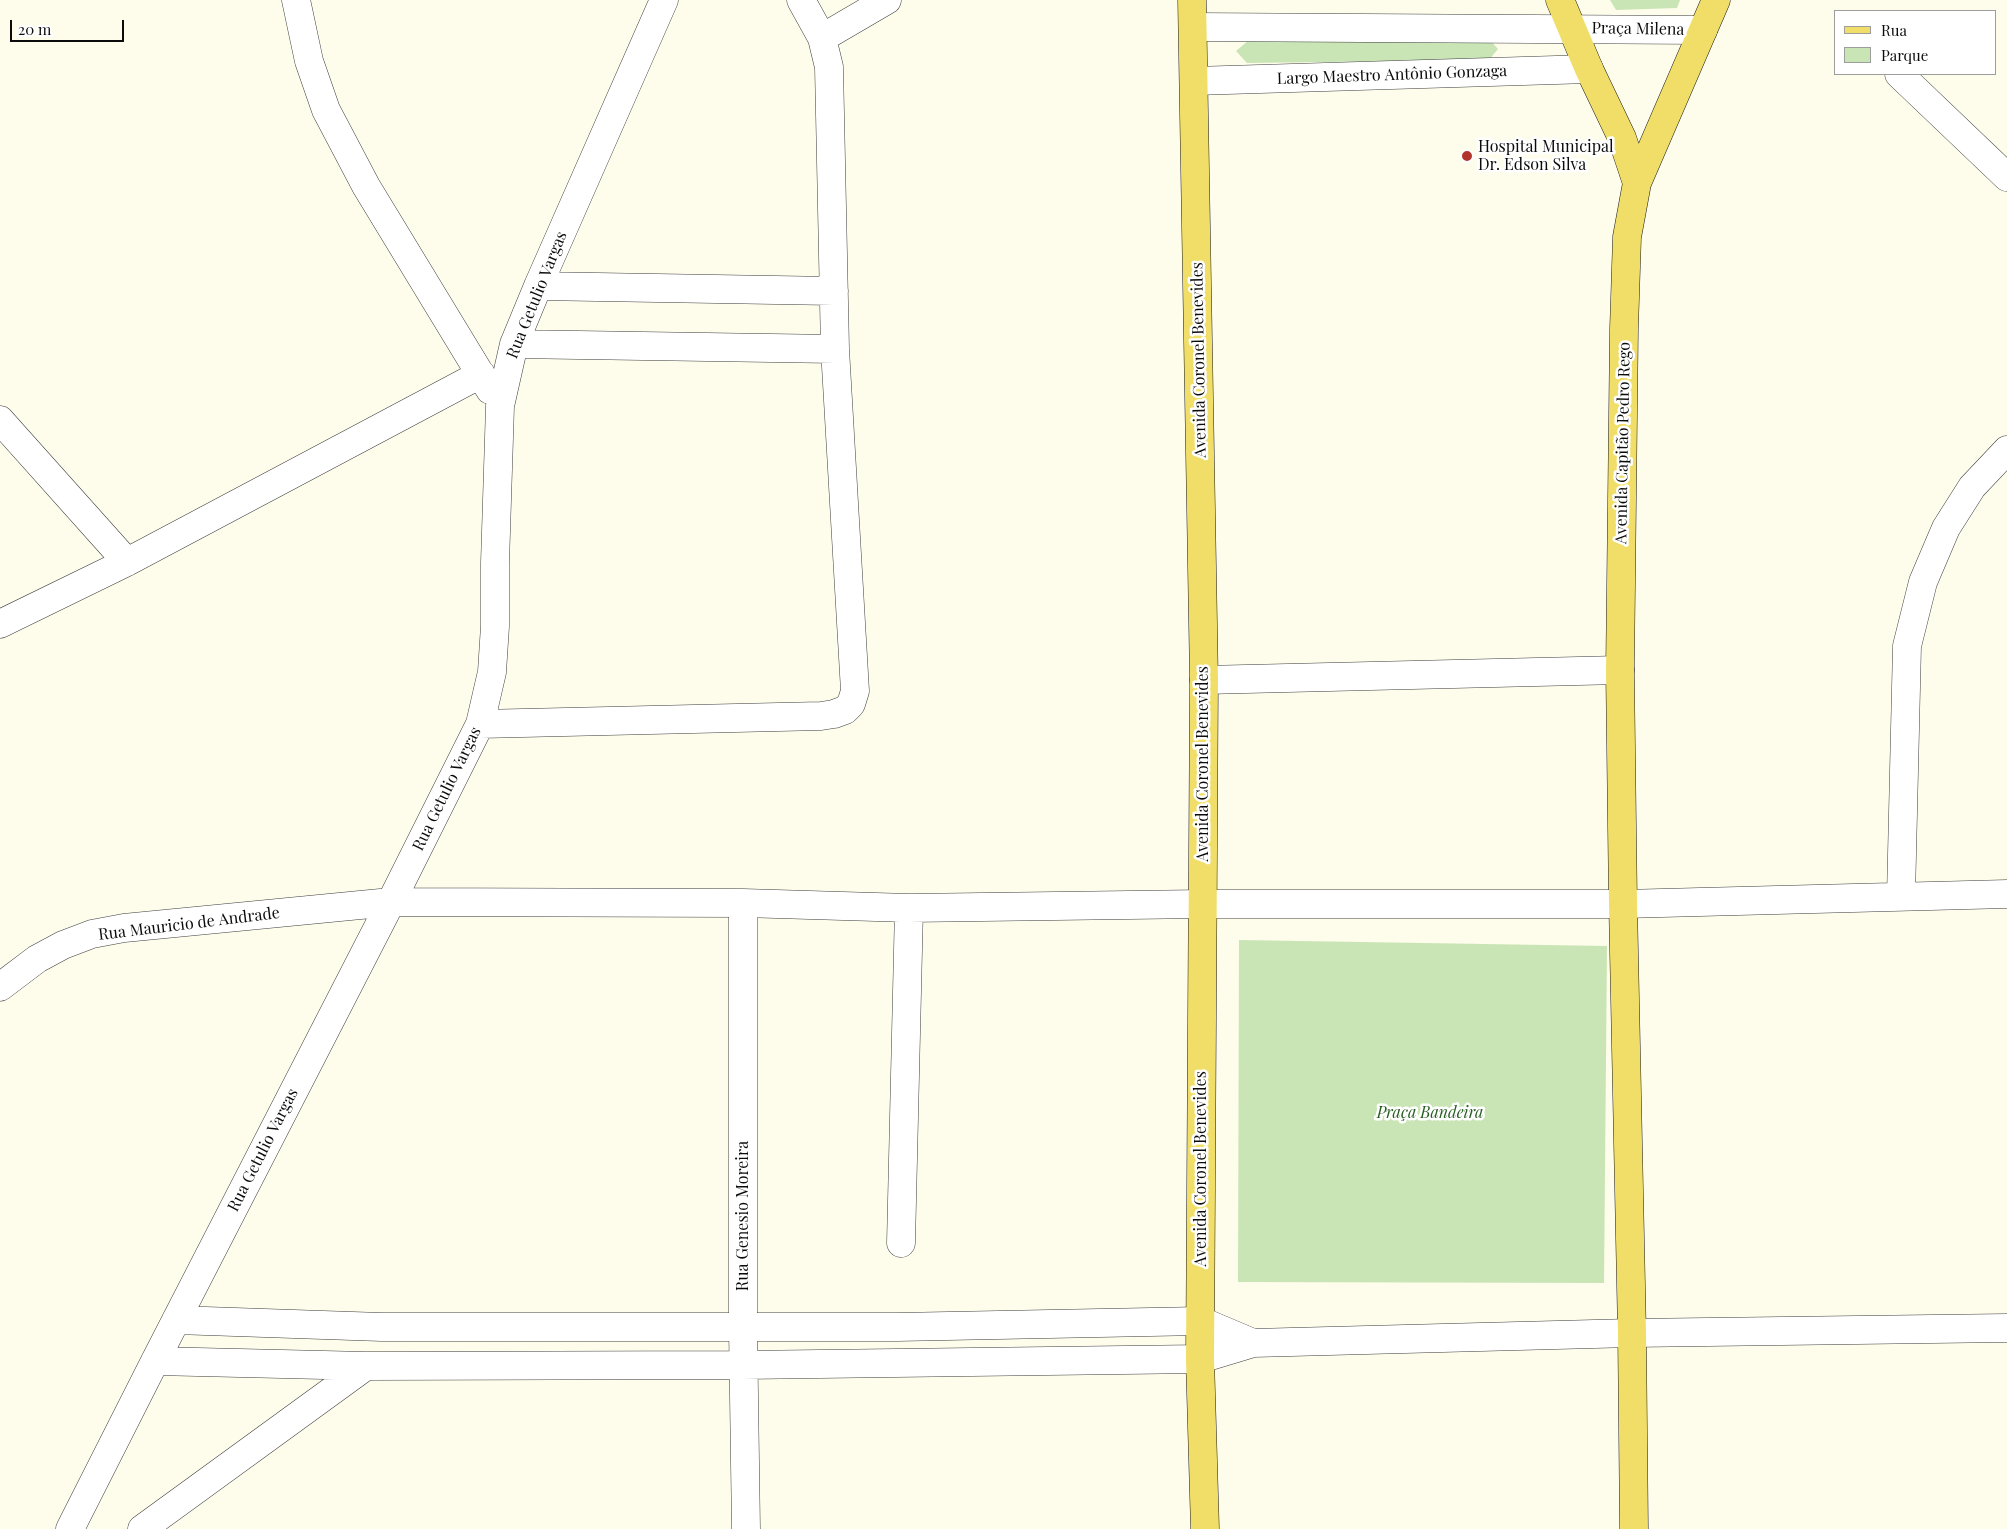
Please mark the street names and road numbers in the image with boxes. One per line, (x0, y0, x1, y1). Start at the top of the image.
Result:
street label: Praça Milena (1591, 19, 1685, 39)
street label: Largo Maestro Antônio Gonzaga (1277, 61, 1507, 89)
street label: Rua Getulio Vargas (503, 229, 571, 361)
street label: Avenida Coronel Benevides (1188, 262, 1210, 458)
street label: Avenida Capitão Pedro Rego (1612, 342, 1634, 544)
street label: Avenida Coronel Benevides (1193, 666, 1213, 862)
street label: Rua Getulio Vargas (409, 724, 485, 854)
street label: Rua Mauricio de Andrade (97, 903, 281, 945)
street label: Avenida Coronel Benevides (1191, 1071, 1211, 1267)
street label: Rua Getulio Vargas (224, 1085, 302, 1215)
street label: Rua Genesio Moreira (733, 1141, 753, 1291)

